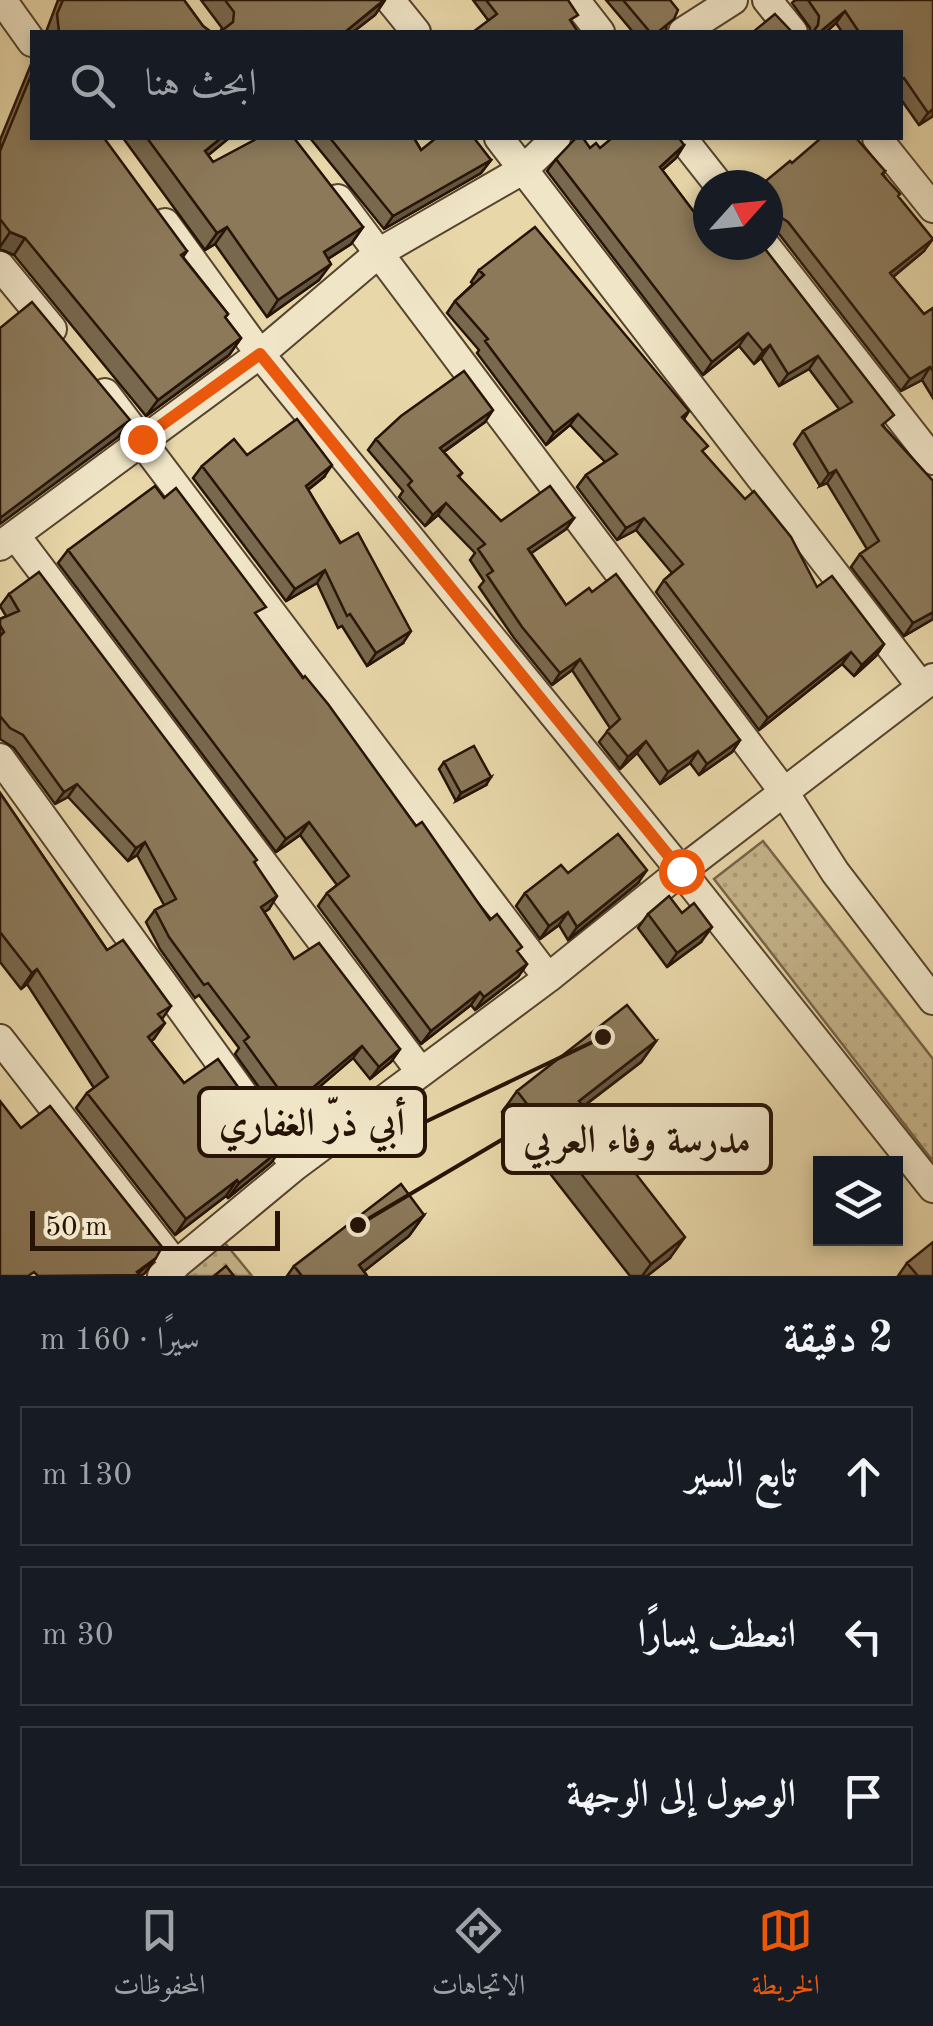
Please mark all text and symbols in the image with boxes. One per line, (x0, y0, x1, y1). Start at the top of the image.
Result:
search box (30, 30, 903, 140)
icon: search (65, 58, 120, 113)
text: ابحث هنا (145, 66, 257, 104)
north arrow (693, 170, 783, 260)
route end (120, 417, 166, 463)
route start (659, 849, 705, 895)
callout: أبي ذرّ الغفاري (199, 1088, 425, 1156)
text: أبي ذرّ الغفاري (219, 1096, 405, 1153)
callout: مدرسة وفاء العربي (503, 1105, 771, 1173)
text: مدرسة وفاء العربي (522, 1123, 751, 1170)
map controls (813, 1156, 903, 1246)
button: layers (813, 1156, 903, 1246)
scale bar (30, 1206, 280, 1250)
text: 50 m (45, 1214, 108, 1242)
text: 2 دقيقة (784, 1319, 893, 1361)
text: سيرًا · 160 m (40, 1325, 200, 1357)
icon: ahead (836, 1449, 891, 1504)
text: تابع السير (686, 1457, 796, 1495)
text: 130 m (42, 1460, 132, 1492)
icon: left (836, 1609, 891, 1664)
text: انعطف يسارًا (638, 1617, 796, 1655)
text: 30 m (42, 1620, 114, 1652)
icon: arrive (836, 1769, 891, 1824)
text: الوصول إلى الوجهة (567, 1777, 796, 1815)
tab: المحفوظات (113, 1903, 205, 2012)
tab: الاتجاهات (432, 1903, 525, 2012)
tab: الخريطة (752, 1903, 820, 2012)

